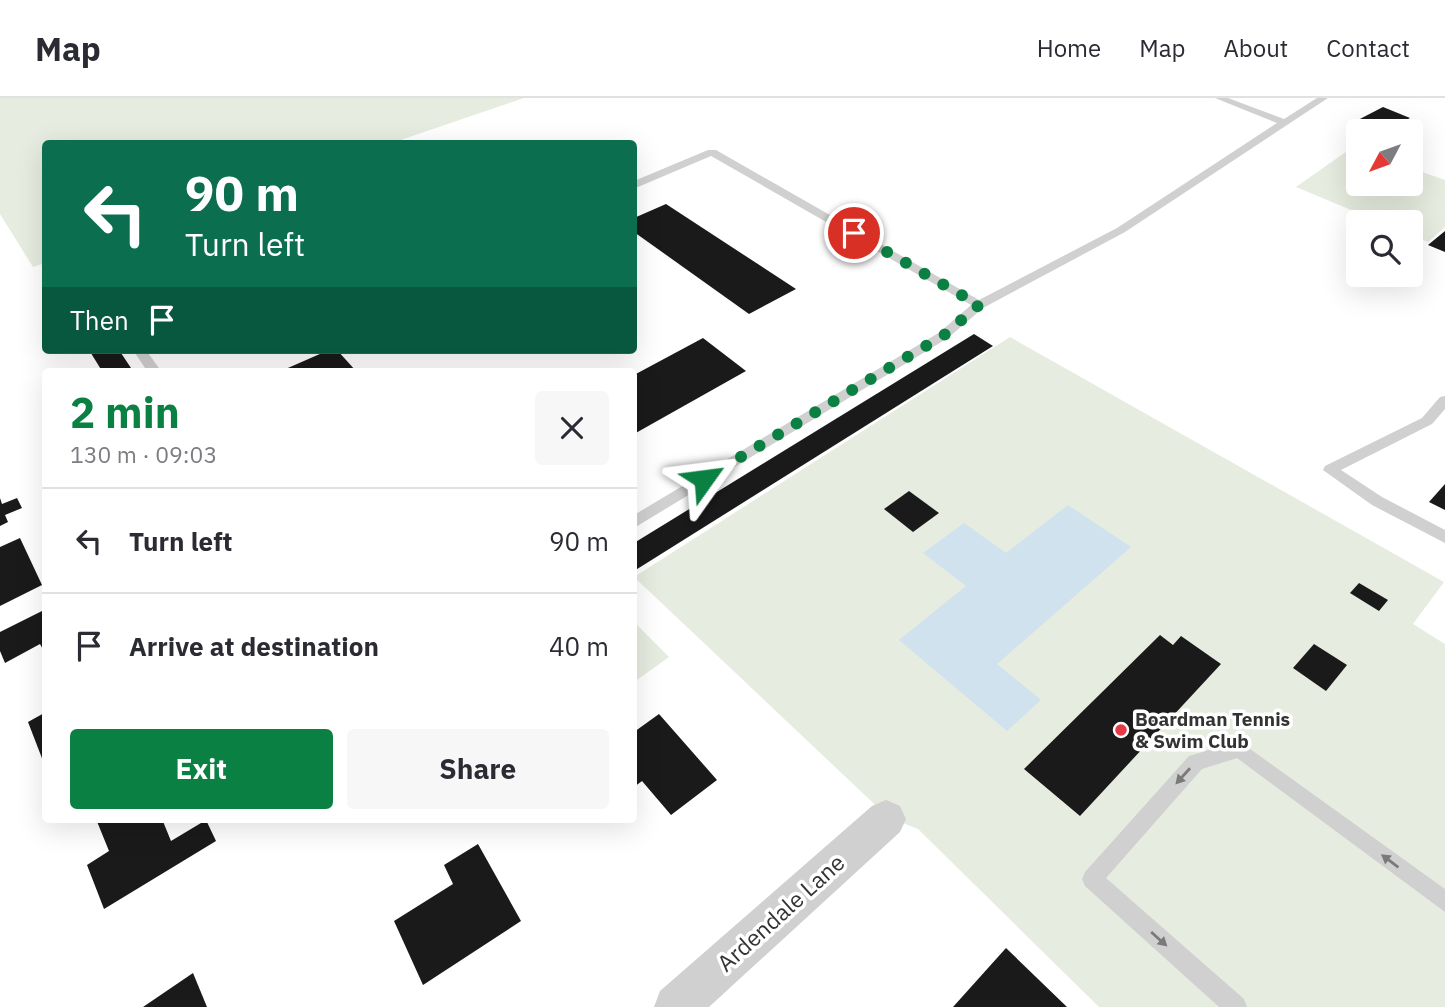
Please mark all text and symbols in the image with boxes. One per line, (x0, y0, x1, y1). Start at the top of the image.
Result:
text: Map (35, 27, 101, 70)
text: Home (1037, 32, 1101, 64)
text: Map (1139, 32, 1185, 64)
text: About (1223, 32, 1288, 64)
text: Contact (1326, 32, 1410, 64)
north arrow (1346, 119, 1423, 196)
map controls (1346, 119, 1423, 287)
text: 90 m (185, 161, 299, 224)
icon: left (70, 168, 161, 259)
pin (824, 203, 884, 263)
button: search (1346, 210, 1423, 287)
icon: arrive (835, 214, 873, 252)
text: Turn left (185, 223, 305, 265)
icon: arrive (143, 301, 181, 339)
text: Then (70, 303, 129, 337)
text: 2 min (70, 385, 180, 440)
button: close (535, 391, 609, 465)
text: 130 m · 09:03 (70, 439, 217, 469)
position arrow (667, 442, 741, 516)
icon: left (70, 522, 108, 560)
text: Turn left (129, 524, 232, 558)
text: 90 m (549, 524, 609, 558)
icon: arrive (70, 627, 108, 665)
text: Arrive at destination (129, 629, 379, 663)
text: 40 m (549, 629, 609, 663)
place label: Boardman Tennis & Swim Club (1135, 707, 1290, 753)
marker: Boardman Tennis & Swim Club (1113, 722, 1129, 738)
button: Exit (70, 729, 333, 809)
button: Share (347, 729, 609, 809)
one-way arrow (1175, 767, 1191, 785)
street label: Ardendale Lane (710, 847, 850, 977)
one-way arrow (1381, 854, 1399, 868)
one-way arrow (1150, 930, 1167, 946)

